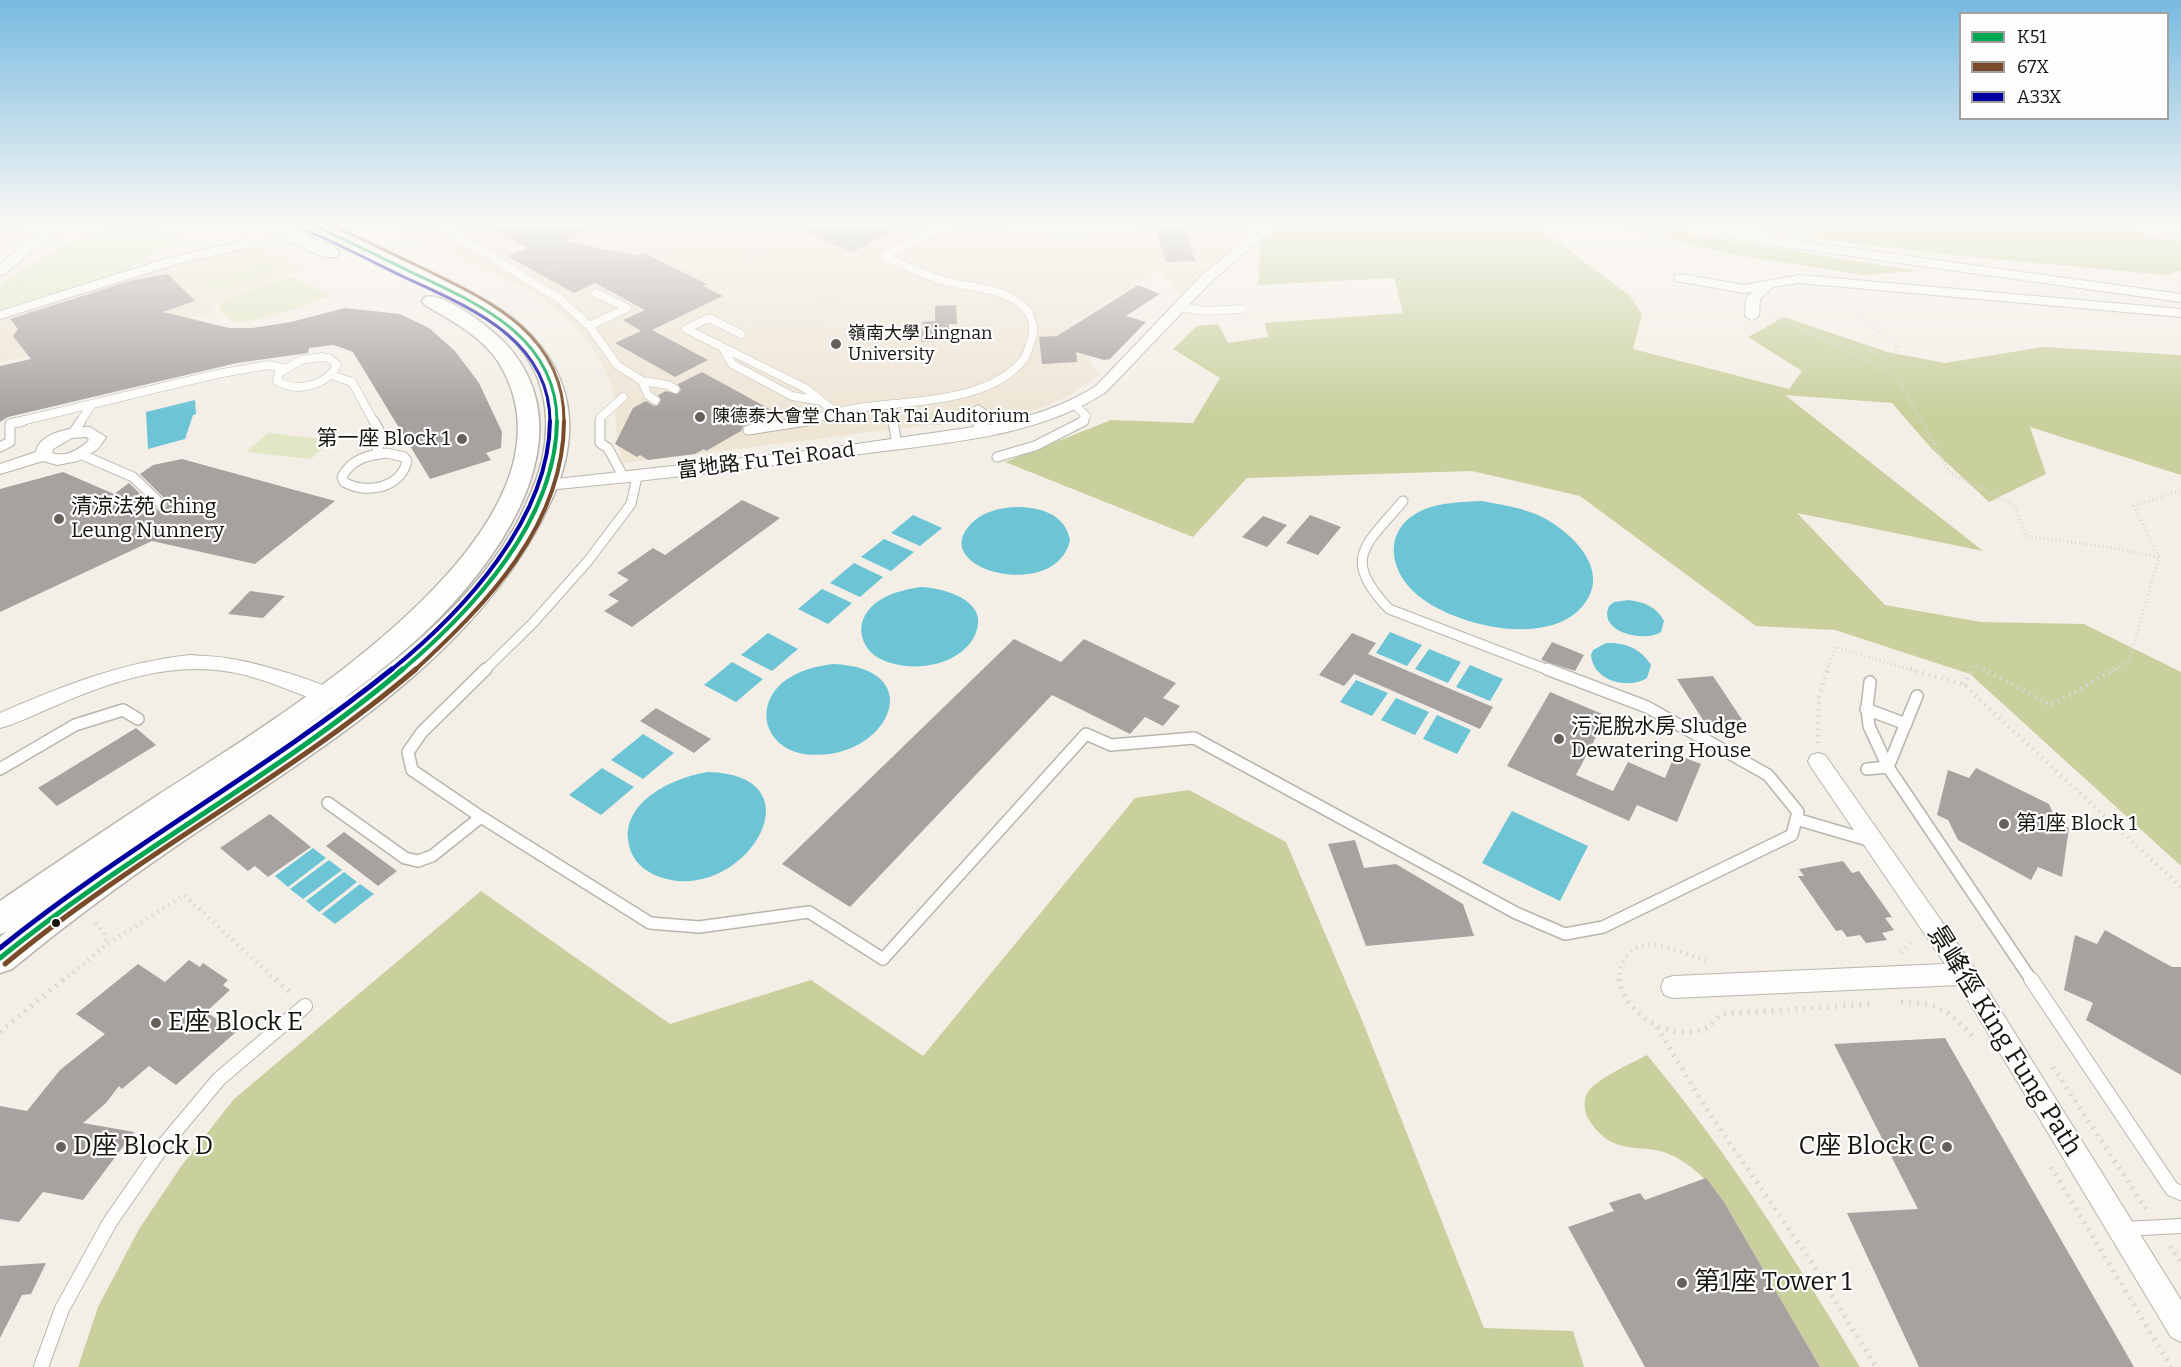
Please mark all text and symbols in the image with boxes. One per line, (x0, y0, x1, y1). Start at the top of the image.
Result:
legend (1959, 12, 2169, 120)
text: K51 (2017, 26, 2046, 48)
text: 67X (2017, 56, 2049, 78)
text: A33X (2017, 86, 2061, 108)
place label: 嶺南大學 Lingnan University (848, 323, 992, 366)
marker: 嶺南大學 Lingnan University (829, 337, 843, 351)
place label: 陳德泰大會堂 Chan Tak Tai Auditorium (712, 406, 1030, 428)
marker: 陳德泰大會堂 Chan Tak Tai Auditorium (693, 410, 707, 424)
place label: 第一座 Block 1 (316, 426, 450, 452)
marker: 第一座 Block 1 (455, 432, 469, 446)
street label: 富地路 Fu Tei Road (676, 438, 856, 484)
place label: 清涼法苑 Ching Leung Nunnery (71, 494, 224, 544)
marker: 清涼法苑 Ching Leung Nunnery (52, 512, 66, 526)
place label: 污泥脫水房 Sludge Dewatering House (1571, 714, 1751, 764)
marker: 污泥脫水房 Sludge Dewatering House (1552, 732, 1566, 746)
place label: 第1座 Block 1 (2016, 811, 2137, 837)
marker: 第1座 Block 1 (1997, 817, 2011, 831)
unlabelled marker (50, 917, 62, 929)
street label: 景峰徑 King Fung Path (1920, 920, 2088, 1162)
place label: E座 Block E (168, 1007, 303, 1039)
marker: E座 Block E (149, 1016, 163, 1030)
place label: D座 Block D (73, 1131, 213, 1163)
place label: C座 Block C (1799, 1131, 1935, 1163)
marker: D座 Block D (54, 1140, 68, 1154)
marker: C座 Block C (1940, 1140, 1954, 1154)
place label: 第1座 Tower 1 (1694, 1267, 1852, 1299)
marker: 第1座 Tower 1 (1675, 1276, 1689, 1290)

